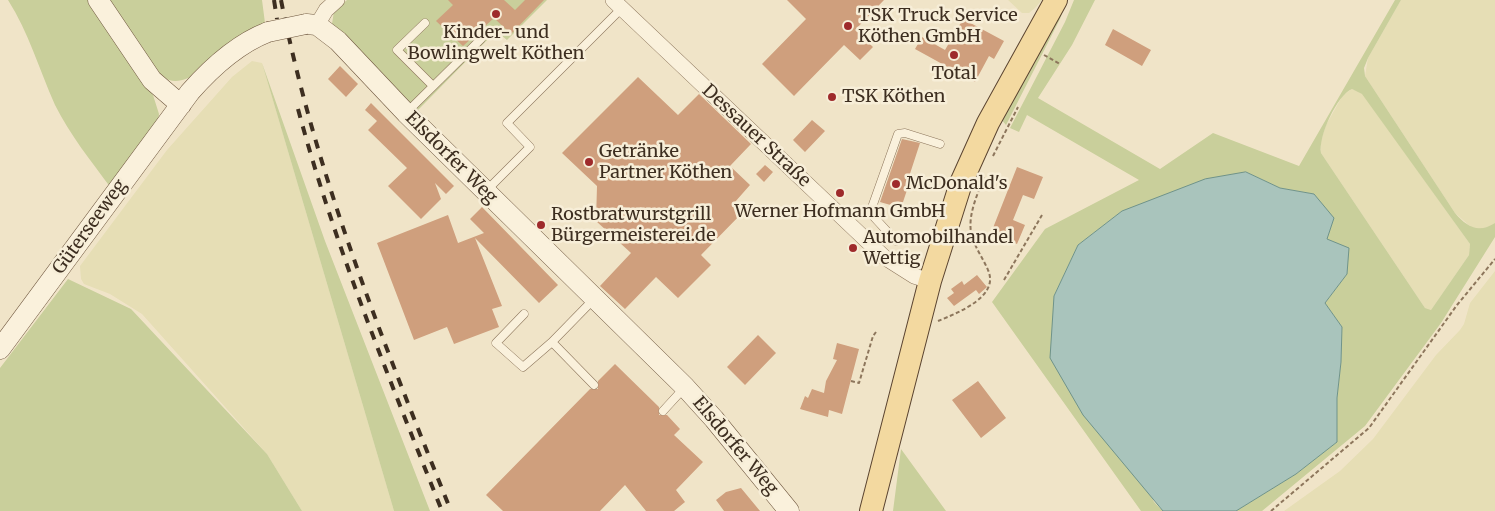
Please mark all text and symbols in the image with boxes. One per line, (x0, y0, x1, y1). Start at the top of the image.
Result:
place label: TSK Truck Service Köthen GmbH (858, 5, 1018, 48)
marker: Kinder- und Bowlingwelt Köthen (490, 8, 502, 20)
marker: TSK Truck Service Köthen GmbH (842, 20, 854, 32)
place label: Kinder- und Bowlingwelt Köthen (408, 22, 584, 64)
marker: Total (948, 49, 960, 61)
place label: Total (932, 63, 976, 85)
street label: Dessauer Straße (697, 80, 815, 192)
place label: TSK Köthen (842, 86, 945, 108)
marker: TSK Köthen (826, 91, 838, 103)
street label: Elsdorfer Weg (400, 107, 502, 209)
place label: Getränke Partner Köthen (599, 141, 732, 183)
marker: Getränke Partner Köthen (583, 156, 595, 168)
place label: McDonald's (906, 173, 1008, 195)
street label: Güterseeweg (48, 175, 132, 279)
marker: McDonald's (890, 178, 902, 190)
marker: Werner Hofmann GmbH (834, 187, 846, 199)
place label: Werner Hofmann GmbH (735, 201, 945, 223)
place label: Rostbratwurstgrill Bürgermeisterei.de (551, 204, 716, 246)
marker: Rostbratwurstgrill Bürgermeisterei.de (535, 219, 547, 231)
place label: Automobilhandel Wettig (863, 227, 1013, 270)
marker: Automobilhandel Wettig (847, 242, 859, 254)
street label: Elsdorfer Weg (688, 393, 782, 499)

